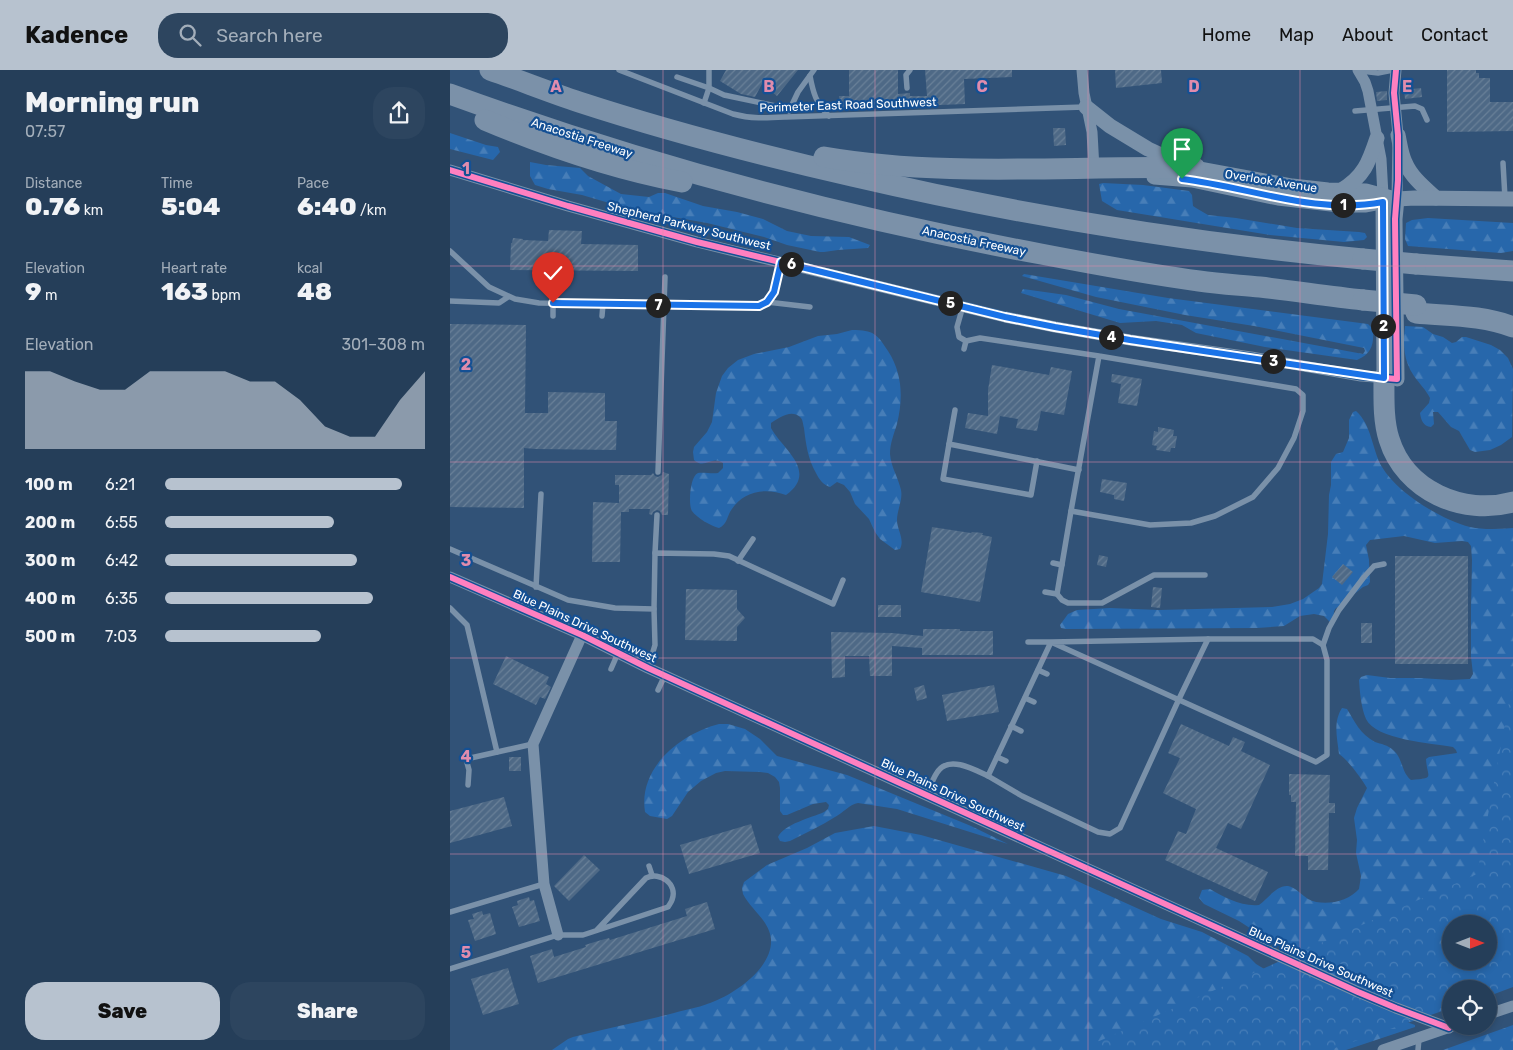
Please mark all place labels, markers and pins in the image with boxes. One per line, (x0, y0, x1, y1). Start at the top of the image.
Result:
pin (1161, 128, 1203, 179)
pin: 1 (1330, 192, 1356, 218)
pin (532, 252, 574, 303)
pin: 6 (778, 252, 804, 276)
pin: 5 (938, 290, 962, 316)
pin: 7 (646, 292, 670, 318)
pin: 2 (1370, 314, 1396, 338)
pin: 4 (1098, 324, 1124, 350)
pin: 3 (1260, 348, 1286, 374)

